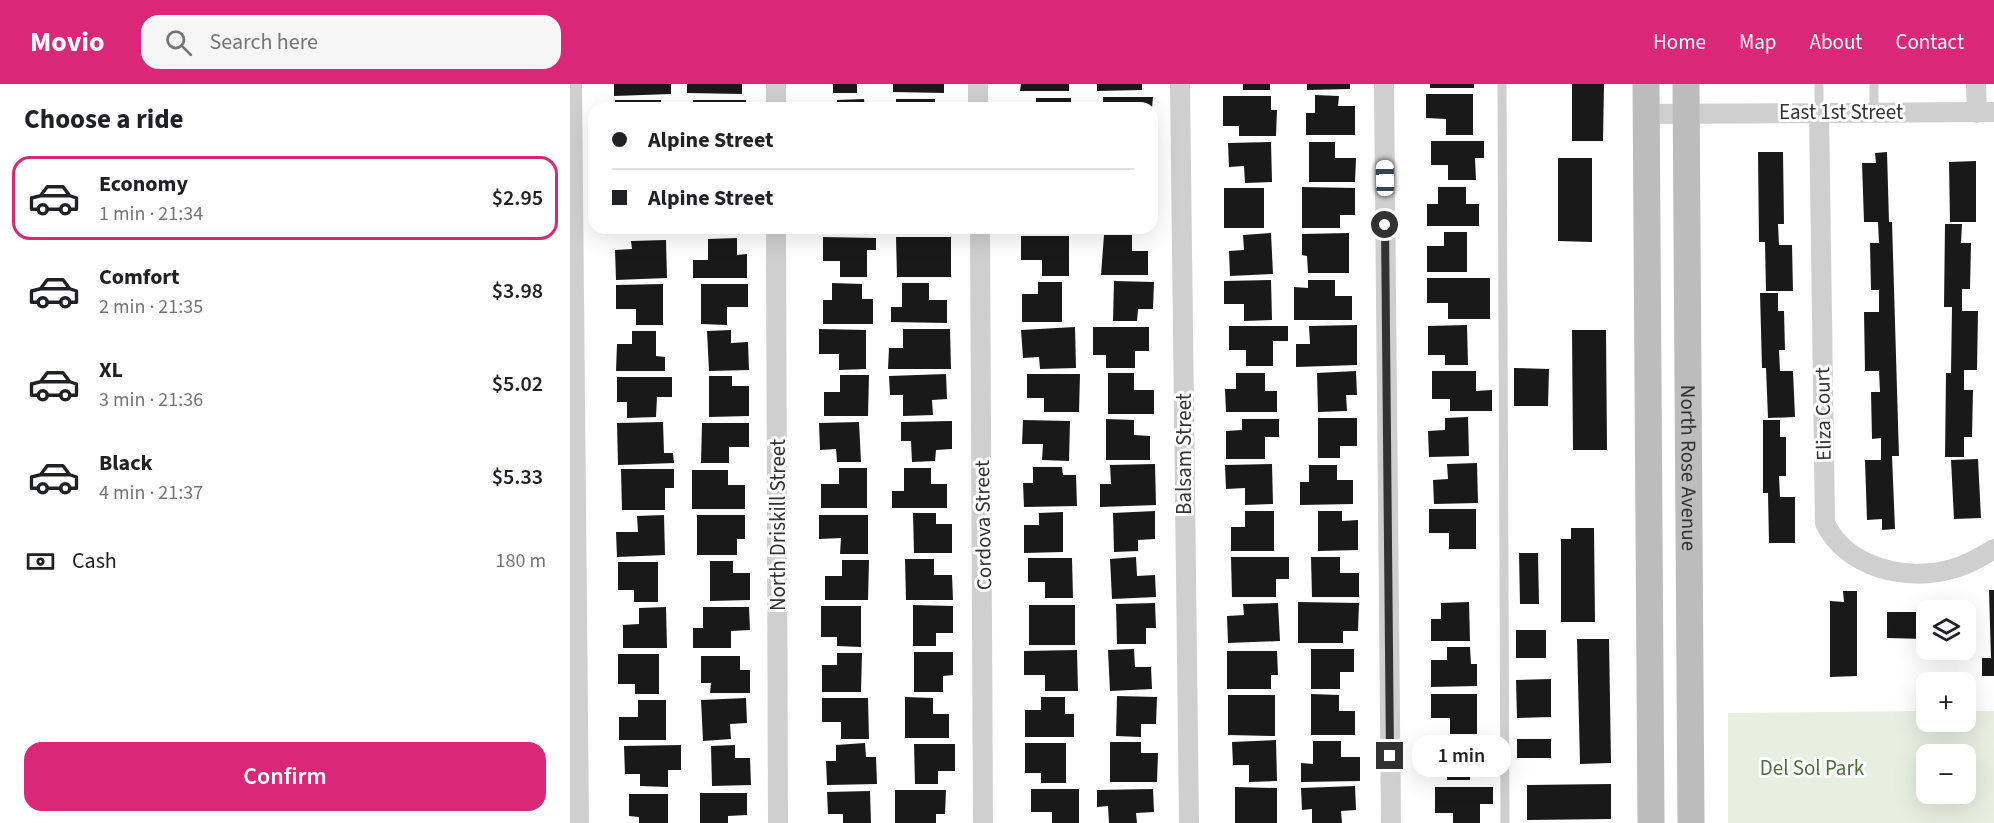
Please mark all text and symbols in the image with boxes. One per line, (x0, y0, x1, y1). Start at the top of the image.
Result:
search box (141, 15, 561, 69)
text: Movio (30, 22, 105, 62)
icon: search (162, 26, 195, 59)
text: Search here (210, 26, 318, 58)
text: Home (1653, 27, 1706, 57)
text: Map (1739, 27, 1777, 57)
text: About (1810, 27, 1862, 57)
text: Contact (1895, 27, 1964, 57)
street label: East 1st Street (1779, 97, 1903, 127)
text: Choose a ride (24, 100, 184, 139)
text: Alpine Street (648, 124, 774, 156)
car (1376, 160, 1394, 196)
text: Economy (99, 168, 188, 200)
icon: car (27, 171, 81, 225)
text: $2.95 (492, 182, 543, 214)
text: Alpine Street (648, 182, 774, 214)
text: 1 min · 21:34 (99, 200, 203, 228)
route start (1371, 211, 1398, 238)
text: Comfort (99, 261, 180, 293)
icon: car (27, 264, 81, 318)
text: $3.98 (492, 275, 543, 307)
text: 2 min · 21:35 (99, 293, 203, 321)
text: XL (99, 354, 123, 386)
icon: car (27, 357, 81, 411)
street label: Eliza Court (1807, 367, 1839, 461)
text: $5.02 (492, 368, 543, 400)
street label: North Rose Avenue (1673, 385, 1704, 551)
text: 3 min · 21:36 (99, 386, 203, 414)
street label: Balsam Street (1169, 393, 1199, 515)
street label: North Driskill Street (763, 439, 793, 611)
text: Black (99, 447, 153, 479)
icon: car (27, 450, 81, 504)
street label: Cordova Street (967, 460, 999, 590)
text: $5.33 (492, 461, 543, 493)
text: 4 min · 21:37 (99, 479, 203, 507)
icon: cash (24, 545, 57, 578)
text: Cash (72, 545, 117, 577)
text: 180 m (496, 547, 546, 575)
map controls (1916, 600, 1976, 804)
button: layers (1916, 600, 1976, 660)
button: + (1916, 672, 1976, 732)
callout: 1 min (1411, 735, 1510, 777)
button: Confirm (24, 742, 546, 811)
route end (1376, 742, 1403, 769)
text: 1 min (1438, 742, 1485, 770)
button: − (1916, 744, 1976, 804)
park label: Del Sol Park (1760, 753, 1865, 783)

